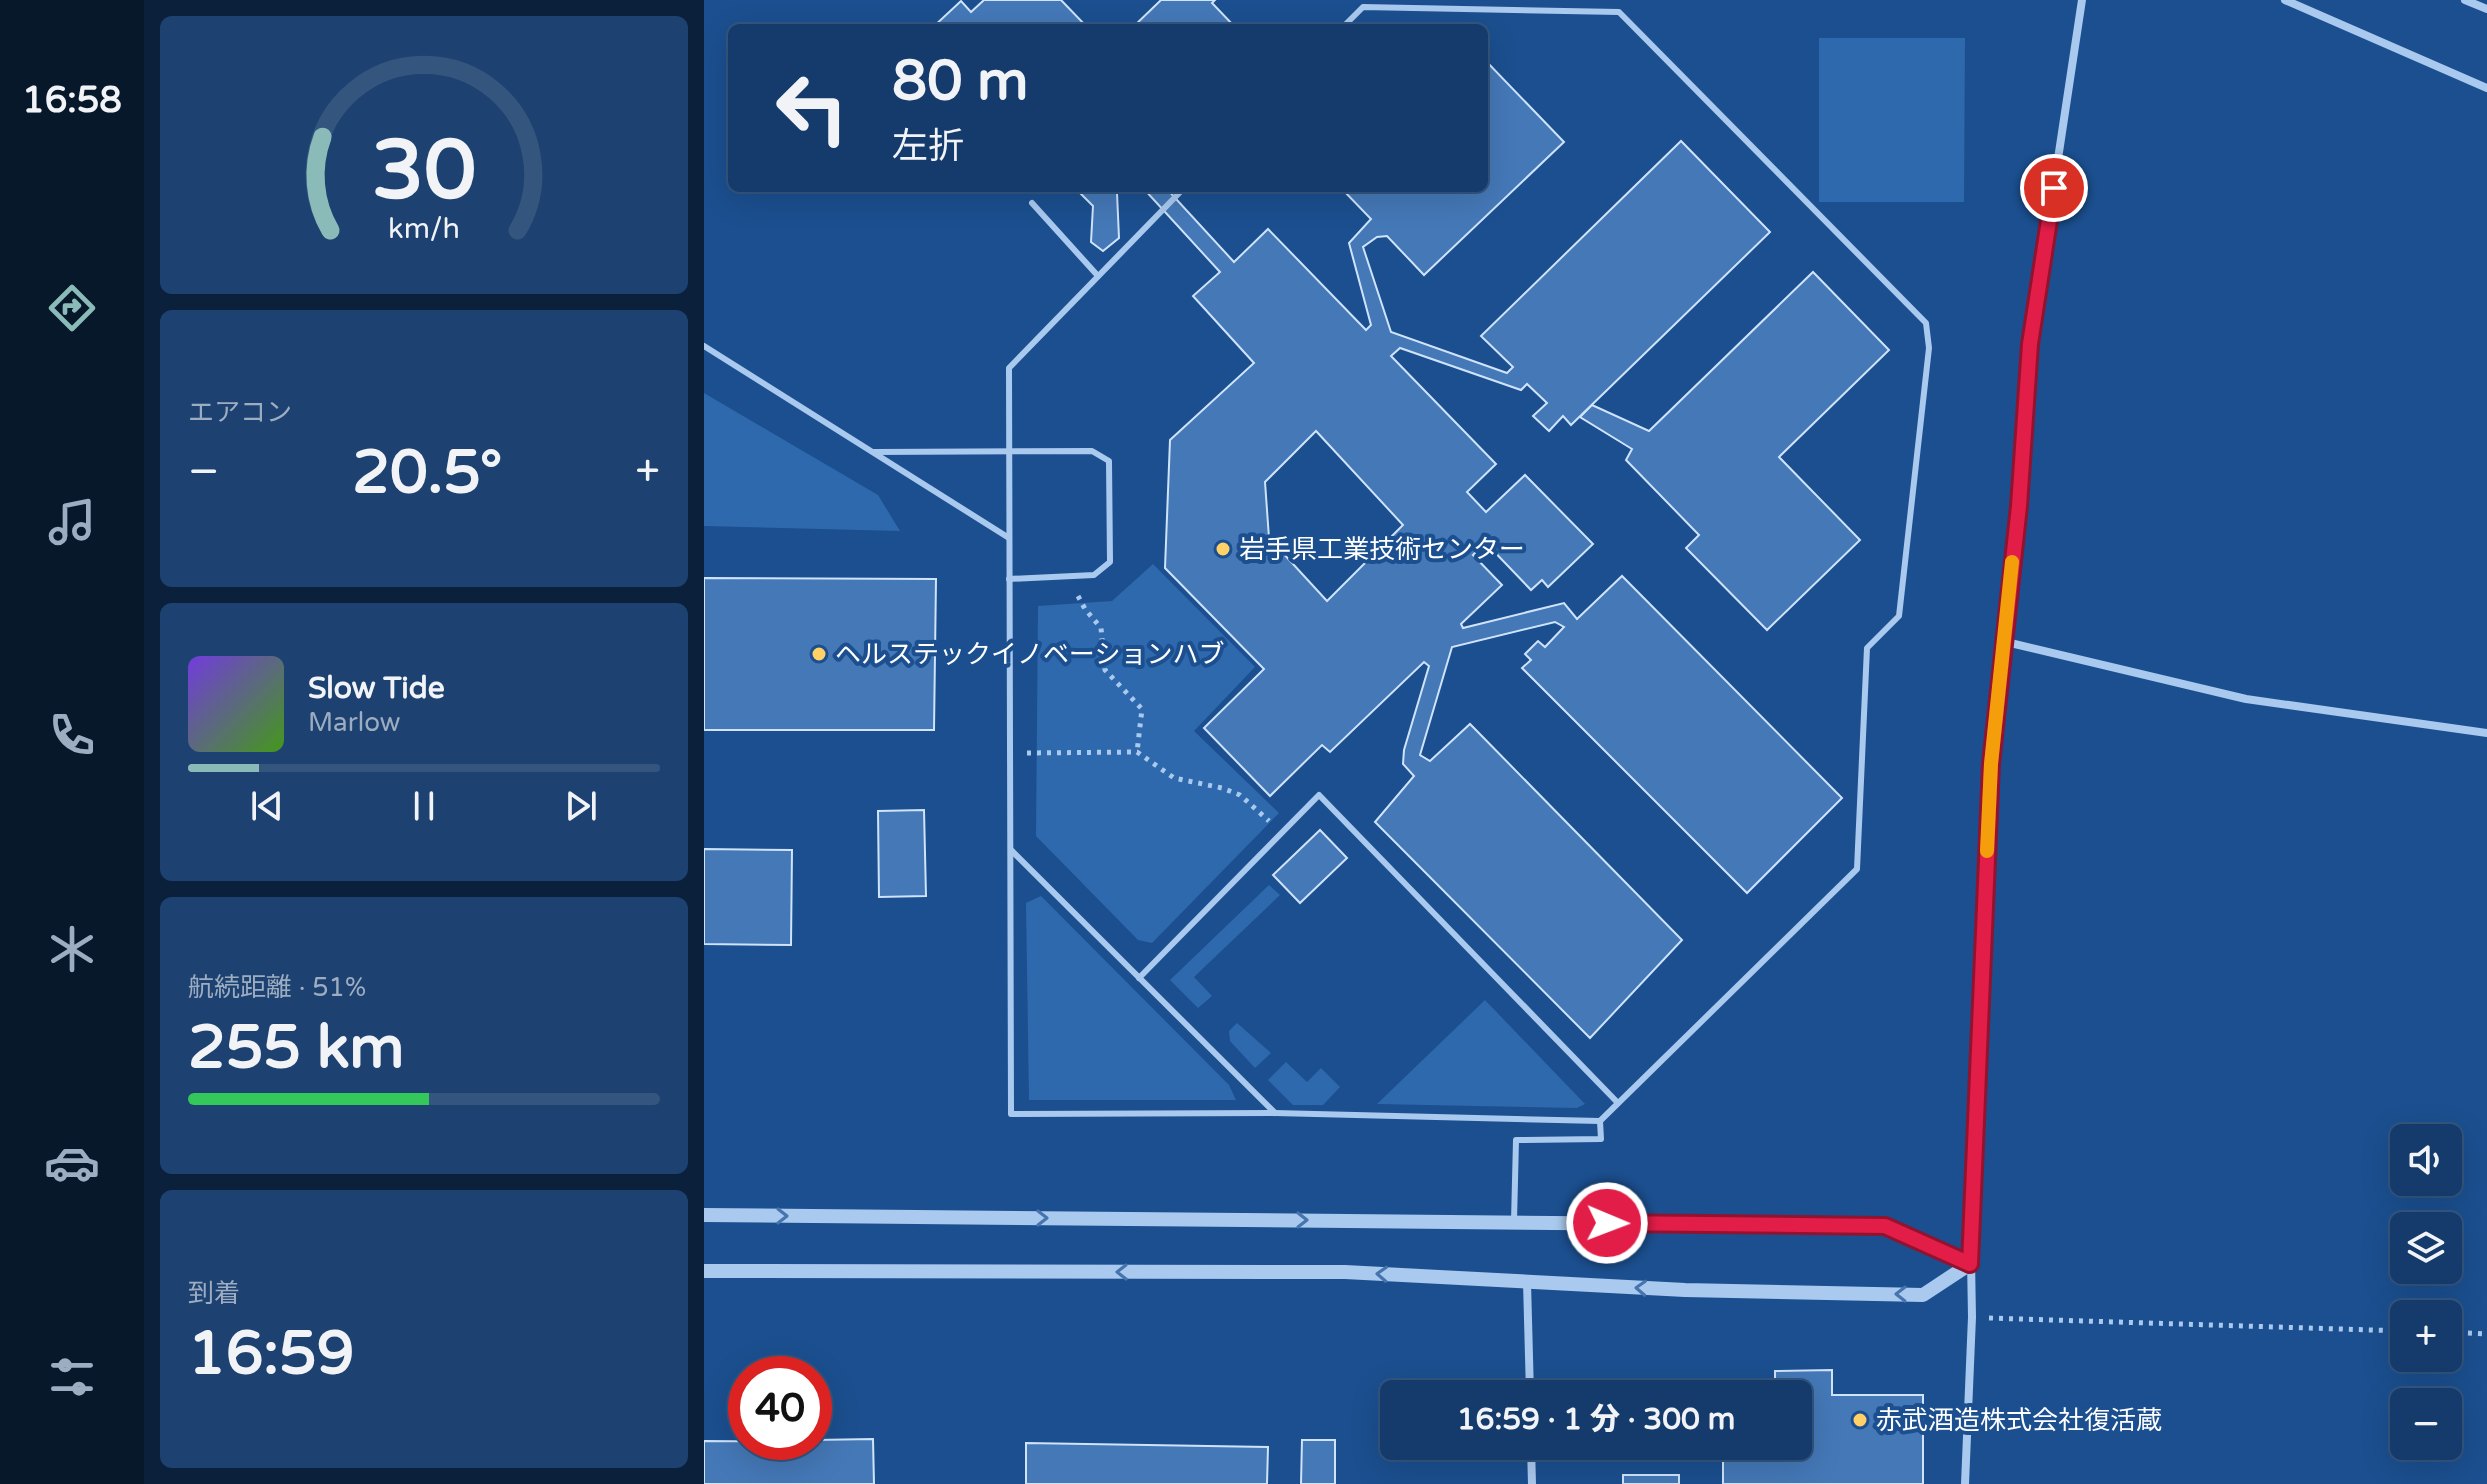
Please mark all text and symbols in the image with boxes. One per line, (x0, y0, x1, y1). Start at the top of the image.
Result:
text: 80 m (892, 48, 1028, 115)
icon: left (760, 56, 864, 160)
text: 16:58 (22, 79, 122, 122)
text: 30 (372, 120, 476, 220)
text: 左折 (892, 125, 964, 168)
pin (2020, 154, 2088, 222)
icon: arrive (2032, 166, 2076, 210)
text: km/h (388, 212, 460, 246)
icon: directions (44, 280, 100, 336)
text: エアコン (188, 397, 292, 428)
text: 20.5° (352, 437, 502, 509)
text: − (188, 446, 219, 499)
text: + (635, 446, 660, 499)
icon: music (44, 494, 100, 550)
place label: 岩手県工業技術センター (1239, 534, 1525, 565)
marker: 岩手県工業技術センター (1214, 540, 1232, 558)
place label: ヘルステックイノベーションハブ (835, 639, 1224, 670)
marker: ヘルステックイノベーションハブ (810, 645, 828, 663)
text: Slow Tide (308, 670, 445, 707)
icon: phone (44, 707, 100, 763)
text: Marlow (308, 707, 400, 738)
icon: previous (245, 784, 289, 828)
icon: pause (402, 784, 446, 828)
icon: next (559, 784, 603, 828)
icon: climate (44, 921, 100, 977)
text: 航続距離 · 51% (188, 972, 366, 1003)
text: 255 km (188, 1012, 404, 1084)
map controls (2390, 1124, 2462, 1460)
button: sound (2390, 1124, 2462, 1196)
icon: car (44, 1135, 100, 1191)
position arrow (1565, 1181, 1649, 1265)
one-way arrow (776, 1207, 789, 1225)
one-way arrow (1036, 1209, 1049, 1227)
one-way arrow (1296, 1212, 1309, 1229)
button: layers (2390, 1212, 2462, 1284)
one-way arrow (1115, 1263, 1128, 1281)
one-way arrow (1375, 1266, 1388, 1283)
text: 到着 (188, 1278, 240, 1309)
one-way arrow (1634, 1279, 1647, 1296)
one-way arrow (1894, 1286, 1907, 1303)
button: + (2390, 1300, 2462, 1372)
text: 16:59 (188, 1318, 354, 1390)
icon: filters (44, 1349, 100, 1405)
speed limit sign: 40 (728, 1356, 832, 1460)
button: − (2390, 1388, 2462, 1460)
text: 16:59 · 1 分 · 300 m (1457, 1401, 1735, 1438)
place label: 赤武酒造株式会社復活蔵 (1876, 1405, 2162, 1436)
marker: 赤武酒造株式会社復活蔵 (1851, 1411, 1869, 1429)

